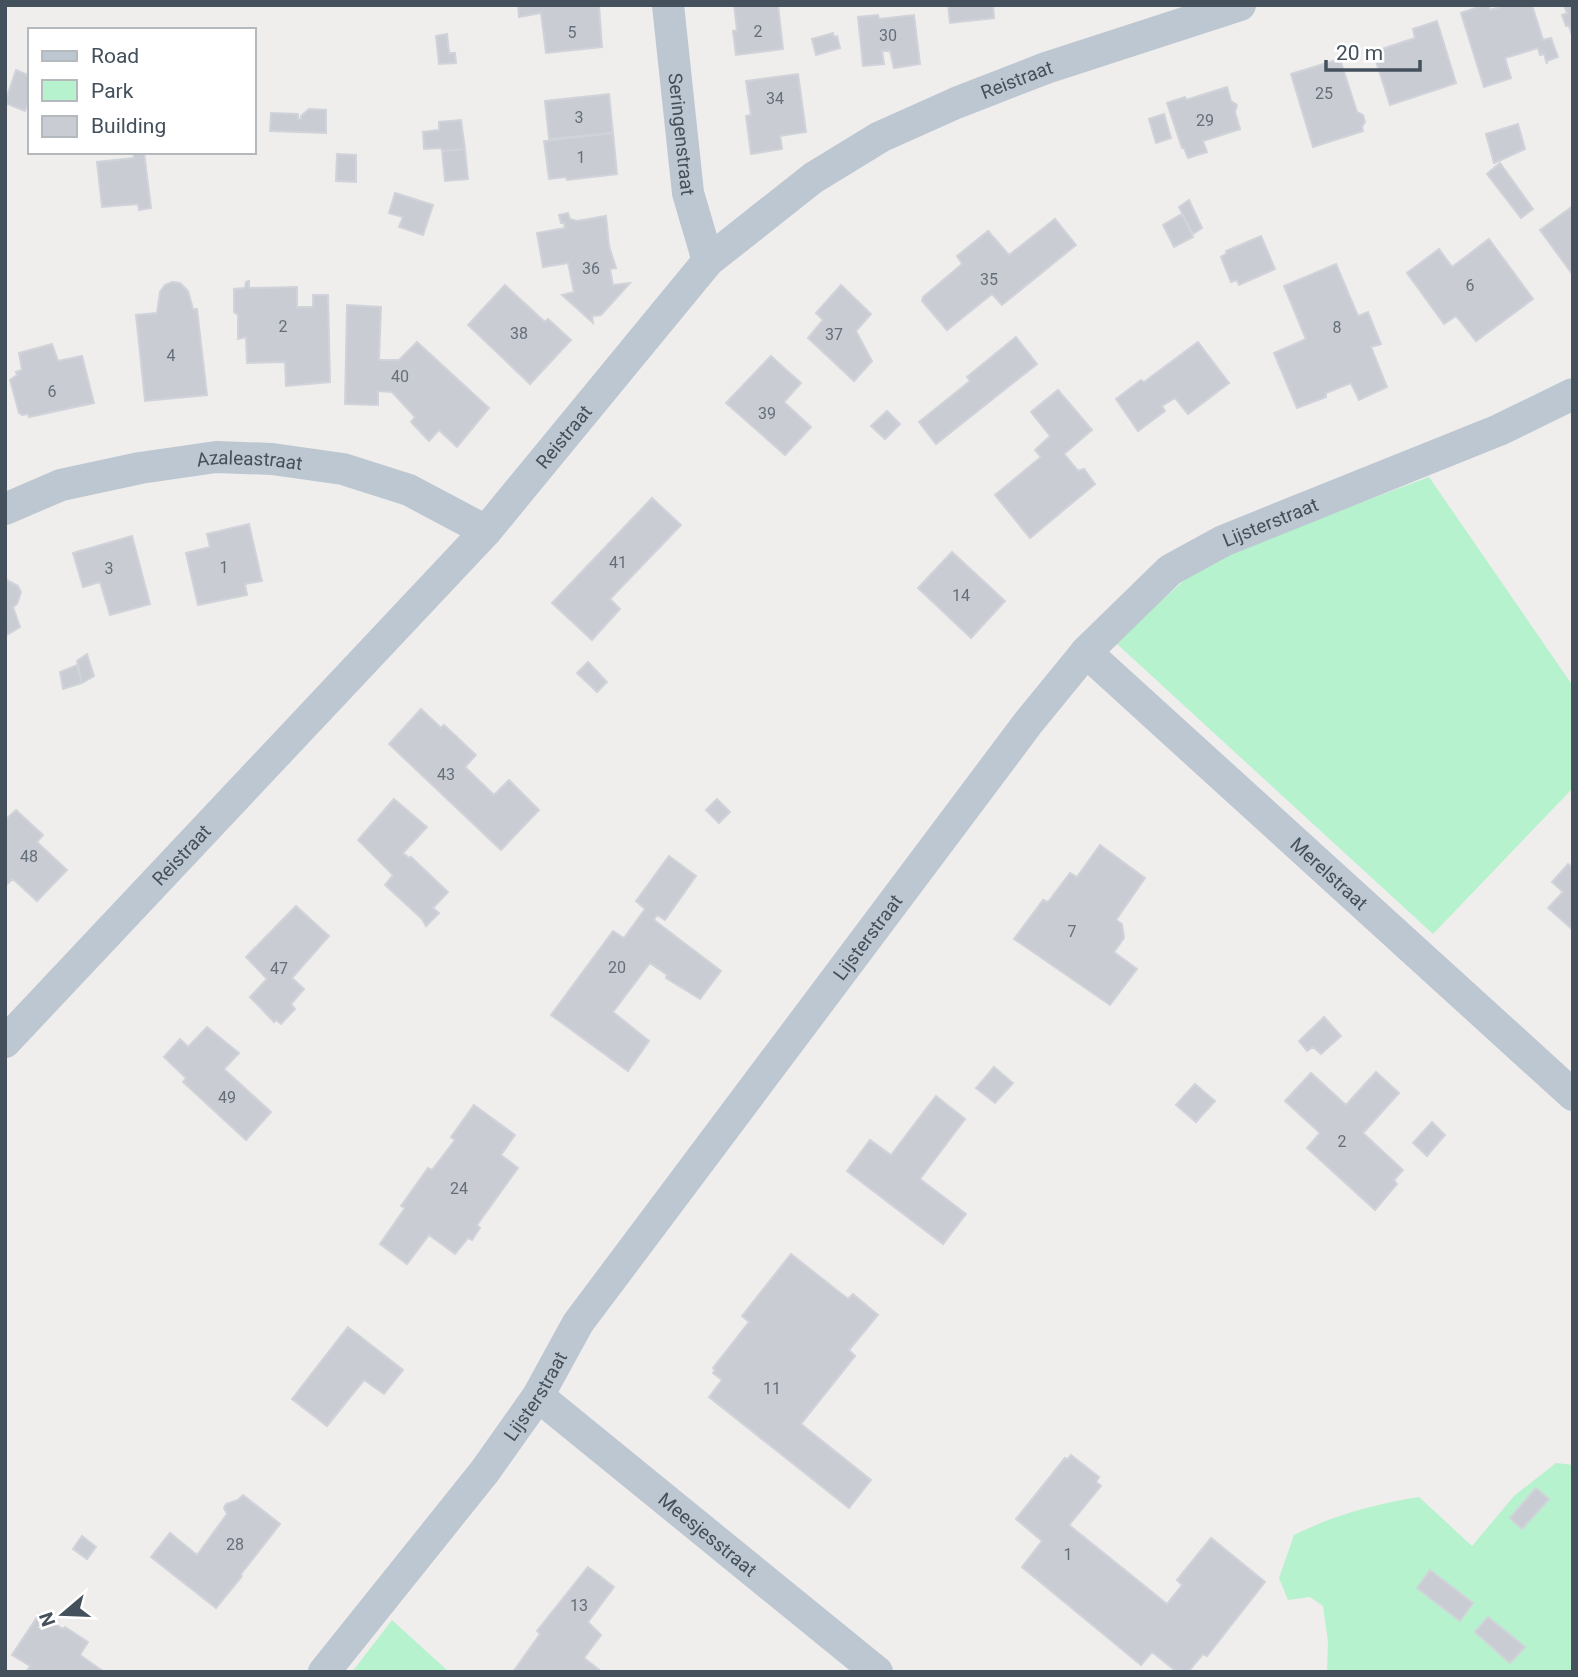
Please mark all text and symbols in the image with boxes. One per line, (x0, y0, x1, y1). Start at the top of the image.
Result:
house number: 2 (754, 22, 763, 41)
house number: 5 (568, 23, 577, 42)
house number: 30 (879, 26, 897, 45)
legend (28, 28, 256, 154)
scale bar (1326, 28, 1420, 72)
text: 20 m (1336, 41, 1383, 65)
text: Road (91, 44, 139, 68)
street label: Reistraat (977, 56, 1056, 104)
street label: Seringenstraat (663, 72, 699, 197)
text: Park (91, 79, 134, 103)
house number: 25 (1315, 84, 1333, 103)
house number: 34 (766, 89, 784, 108)
house number: 3 (575, 108, 584, 127)
house number: 29 (1196, 111, 1214, 130)
text: Building (91, 114, 166, 138)
house number: 1 (577, 148, 586, 167)
house number: 36 (582, 259, 600, 278)
house number: 35 (980, 270, 998, 289)
house number: 6 (1466, 276, 1475, 295)
house number: 2 (279, 317, 288, 336)
house number: 8 (1333, 318, 1342, 337)
house number: 38 (510, 324, 528, 343)
house number: 37 (825, 325, 843, 344)
house number: 4 (167, 346, 176, 365)
house number: 40 (391, 367, 409, 386)
house number: 6 (48, 382, 57, 401)
street label: Reistraat (531, 400, 597, 473)
house number: 39 (758, 404, 776, 423)
street label: Azaleastraat (195, 446, 304, 475)
street label: Lijsterstraat (1219, 493, 1322, 552)
house number: 41 (609, 553, 627, 572)
house number: 1 (220, 558, 229, 577)
house number: 3 (105, 559, 114, 578)
house number: 14 (952, 586, 970, 605)
house number: 43 (437, 765, 455, 784)
street label: Reistraat (147, 820, 216, 891)
street label: Merelstraat (1286, 833, 1373, 915)
house number: 48 (20, 847, 38, 866)
street label: Lijsterstraat (828, 890, 907, 985)
house number: 7 (1068, 922, 1077, 941)
house number: 20 (608, 958, 626, 977)
house number: 47 (270, 959, 288, 978)
house number: 49 (218, 1088, 236, 1107)
house number: 2 (1338, 1132, 1347, 1151)
house number: 24 (450, 1179, 468, 1198)
street label: Lijsterstraat (499, 1348, 572, 1445)
house number: 11 (763, 1379, 781, 1398)
street label: Meesjesstraat (654, 1488, 761, 1581)
house number: 28 (226, 1535, 244, 1554)
house number: 1 (1064, 1545, 1073, 1564)
north arrow (28, 1579, 98, 1649)
house number: 13 (570, 1596, 588, 1615)
text: N (34, 1609, 60, 1629)

